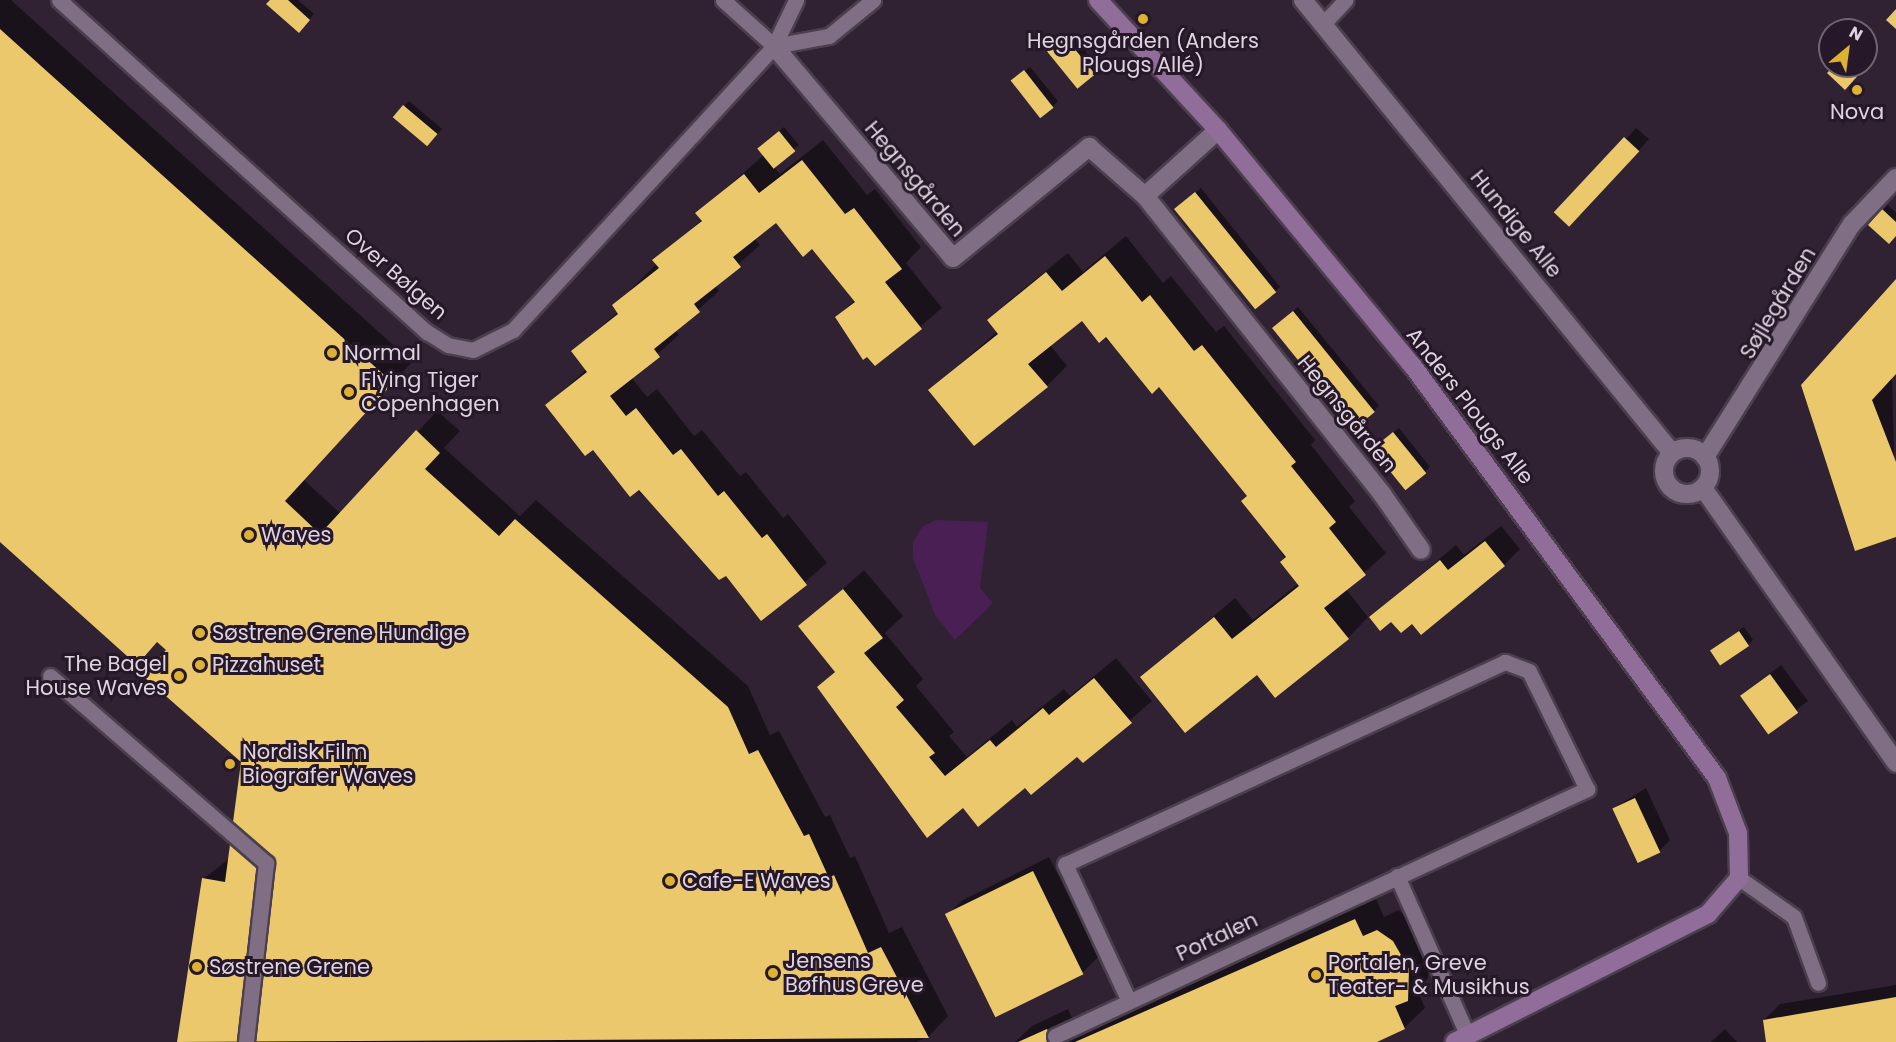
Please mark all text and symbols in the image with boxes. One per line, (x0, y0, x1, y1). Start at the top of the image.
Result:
marker: Hegnsgården (Anders Plougs Allé) (1136, 12, 1150, 26)
north arrow (1818, 18, 1878, 78)
text: N (1845, 21, 1867, 47)
place label: Hegnsgården (Anders Plougs Allé) (1027, 28, 1259, 78)
marker: Nova (1850, 83, 1864, 97)
place label: Nova (1830, 99, 1884, 125)
street label: Hegnsgården (859, 116, 971, 242)
street label: Hundige Alle (1465, 165, 1567, 283)
street label: Over Bølgen (340, 223, 452, 325)
street label: Søjlegården (1735, 242, 1821, 364)
street label: Anders Plougs Alle (1401, 323, 1539, 489)
place label: Normal (344, 340, 421, 366)
marker: Normal (325, 346, 339, 360)
street label: Hegnsgården (1292, 350, 1402, 478)
place label: Flying Tiger Copenhagen (361, 367, 500, 417)
marker: Flying Tiger Copenhagen (342, 385, 356, 399)
place label: Waves (261, 522, 331, 548)
marker: Waves (242, 528, 256, 542)
place label: Søstrene Grene Hundige (212, 620, 467, 646)
marker: Søstrene Grene Hundige (193, 626, 207, 640)
place label: The Bagel House Waves (26, 651, 167, 701)
place label: Pizzahuset (212, 652, 321, 678)
marker: Pizzahuset (193, 658, 207, 672)
marker: The Bagel House Waves (172, 669, 186, 683)
place label: Nordisk Film Biografer Waves (242, 739, 414, 789)
marker: Nordisk Film Biografer Waves (223, 757, 237, 771)
place label: Cafe-E Waves (682, 868, 831, 894)
marker: Cafe-E Waves (663, 874, 677, 888)
street label: Portalen (1172, 907, 1262, 967)
place label: Jensens Bøfhus Greve (785, 948, 924, 998)
place label: Portalen, Greve Teater- & Musikhus (1328, 950, 1530, 1000)
place label: Søstrene Grene (209, 954, 370, 980)
marker: Søstrene Grene (190, 960, 204, 974)
marker: Jensens Bøfhus Greve (766, 966, 780, 980)
marker: Portalen, Greve Teater- & Musikhus (1309, 968, 1323, 982)

